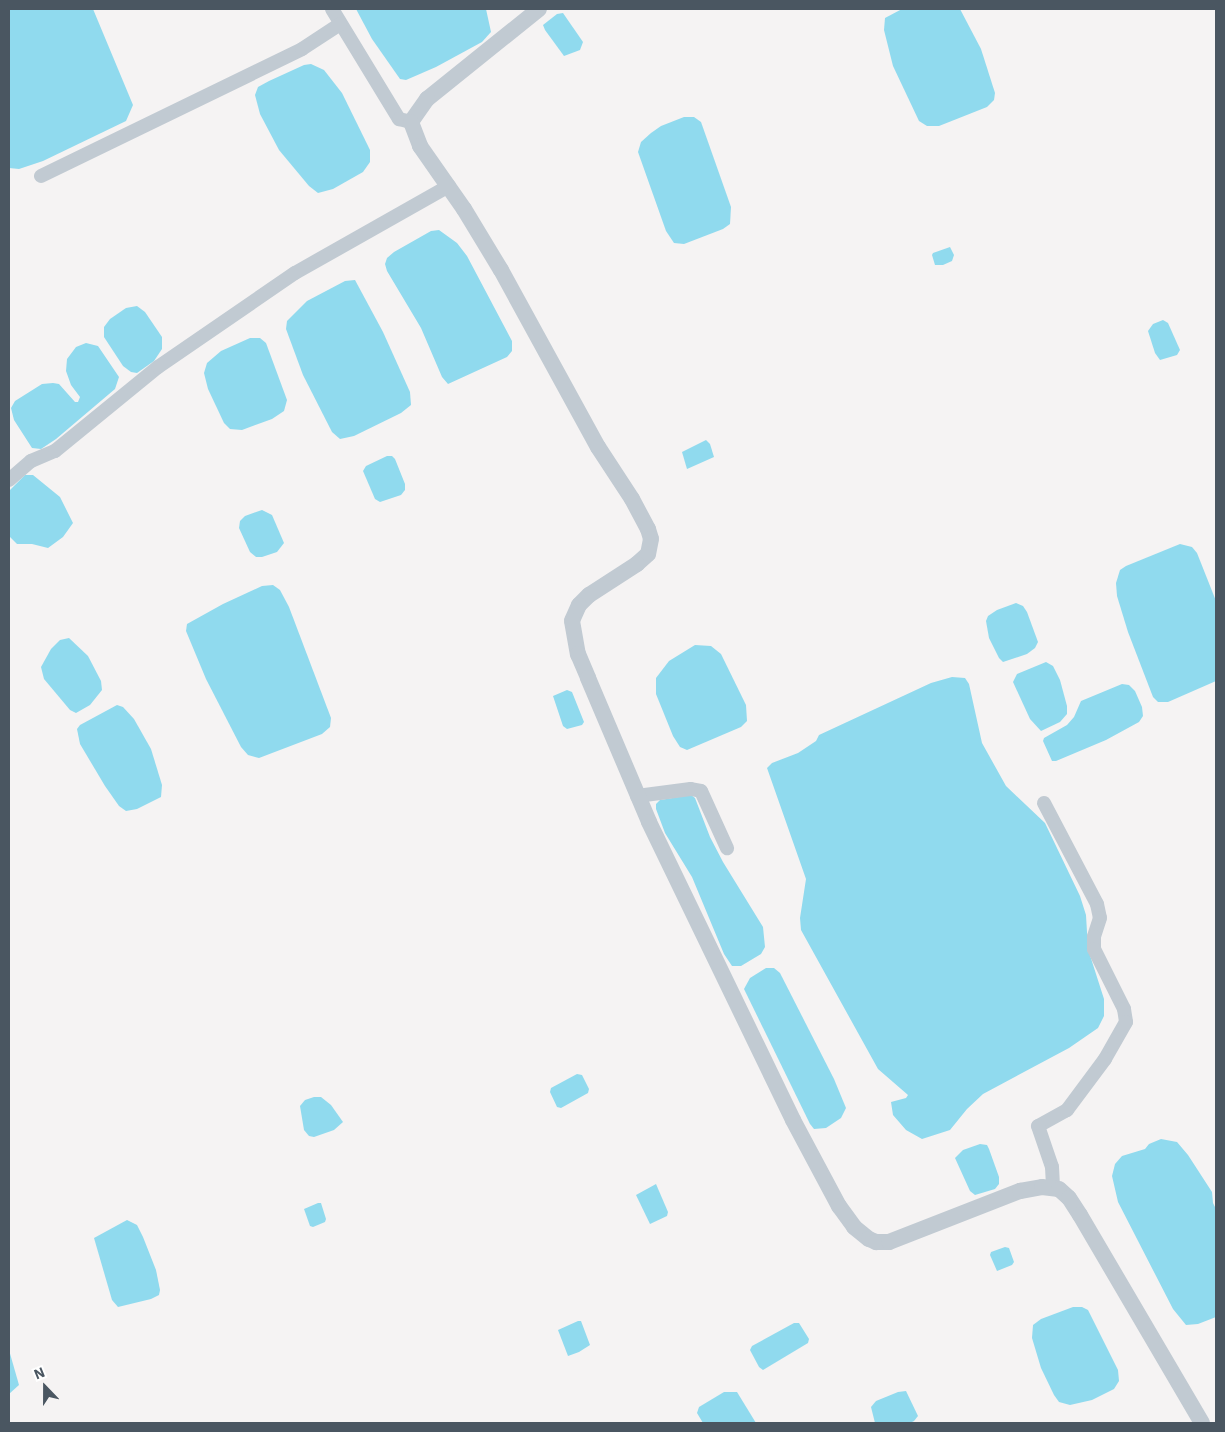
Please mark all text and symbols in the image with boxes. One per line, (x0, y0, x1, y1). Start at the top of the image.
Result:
north arrow (20, 1362, 70, 1412)
text: N (31, 1363, 47, 1383)

